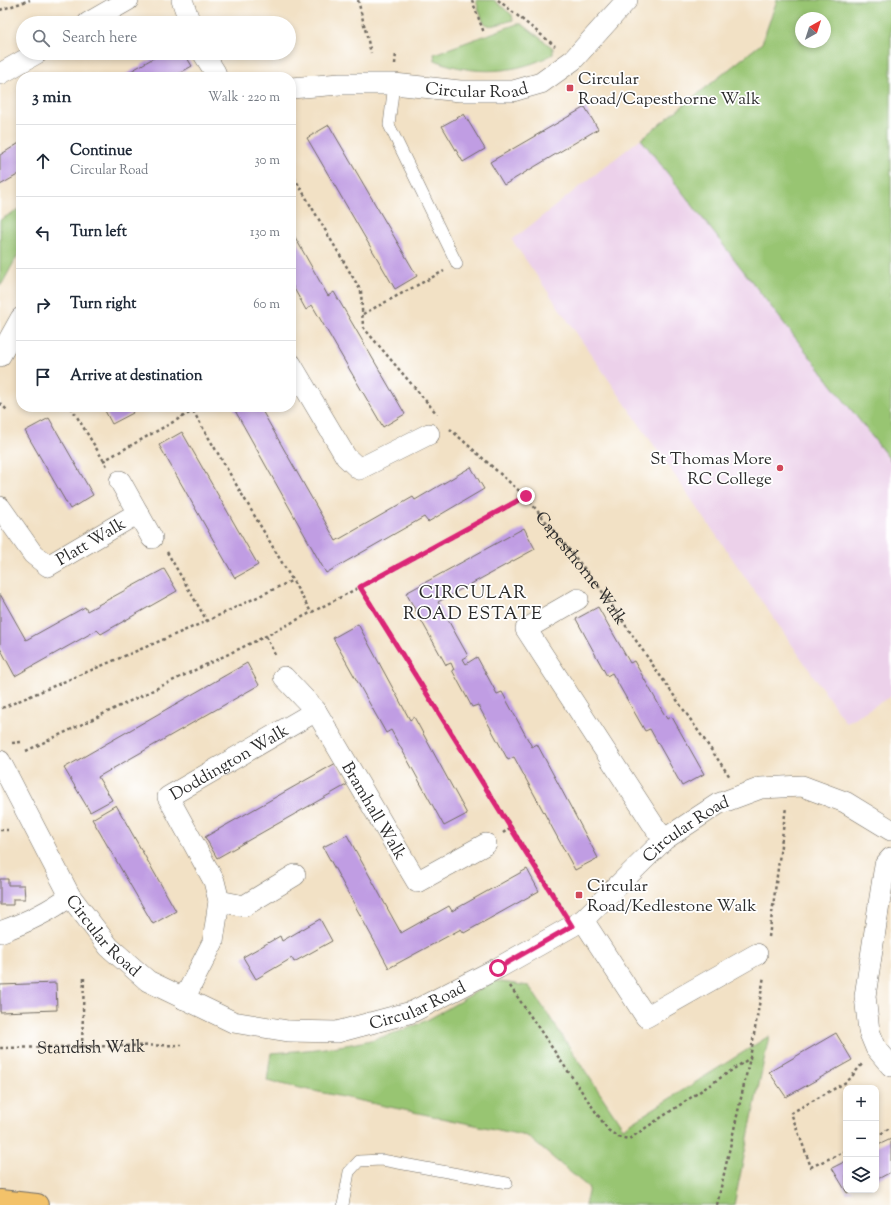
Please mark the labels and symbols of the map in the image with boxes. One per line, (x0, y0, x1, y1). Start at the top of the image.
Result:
north arrow (795, 12, 831, 48)
place label: Circular Road/Capesthorne Walk (578, 68, 760, 112)
street label: Circular Road (424, 77, 531, 105)
marker: Circular Road/Capesthorne Walk (565, 83, 575, 93)
place label: St Thomas More RC College (650, 448, 772, 492)
marker: St Thomas More RC College (775, 463, 785, 473)
route end (517, 487, 535, 505)
street label: Capesthorne Walk (528, 507, 632, 630)
street label: Platt Walk (52, 513, 131, 573)
district label: CIRCULAR ROAD ESTATE (403, 581, 543, 628)
street label: Doddington Walk (166, 720, 294, 807)
street label: Bramhall Walk (335, 758, 411, 865)
street label: Circular Road (638, 791, 733, 869)
place label: Circular Road/Kedlestone Walk (587, 875, 757, 919)
street label: Circular Road (59, 890, 145, 983)
marker: Circular Road/Kedlestone Walk (574, 890, 584, 900)
route start (489, 959, 507, 977)
street label: Circular Road (367, 976, 471, 1037)
street label: Standish Walk (37, 1036, 145, 1061)

